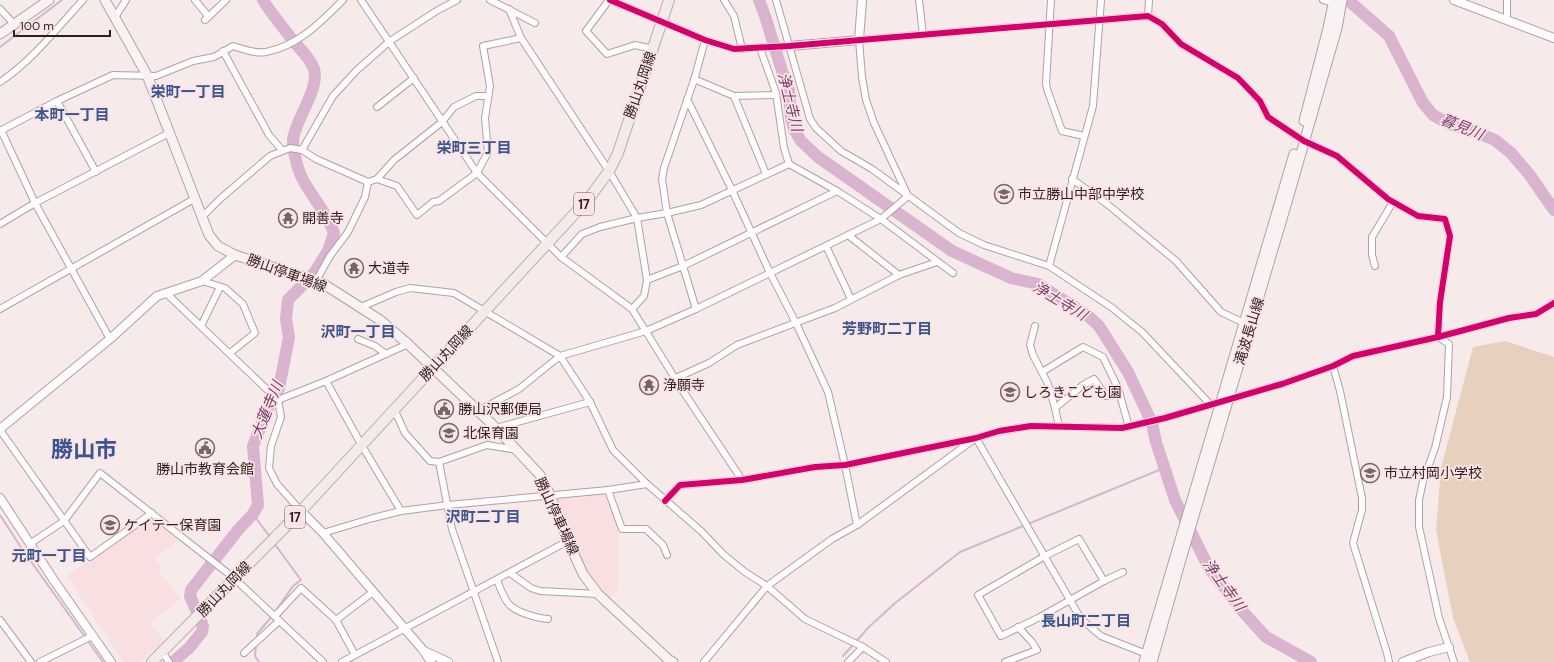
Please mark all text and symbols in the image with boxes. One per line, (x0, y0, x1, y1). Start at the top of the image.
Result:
scale bar (14, 12, 110, 38)
text: 100 m (20, 18, 54, 34)
street label: 勝山丸岡線 (620, 49, 660, 121)
water label: 浄土寺川 (773, 70, 807, 135)
district label: 栄町一丁目 (150, 82, 226, 102)
district label: 本町一丁目 (34, 105, 110, 125)
water label: 暮見川 (1437, 109, 1488, 145)
district label: 栄町三丁目 (436, 138, 512, 158)
school or university icon: 市立勝山中部中学校 (993, 183, 1015, 205)
place label: 市立勝山中部中学校 (1018, 185, 1144, 203)
road number: 17 (574, 193, 594, 215)
temple icon: 開善寺 (277, 207, 299, 229)
place label: 開善寺 (302, 209, 344, 227)
street label: 勝山停車場線 (244, 250, 330, 296)
temple icon: 大道寺 (343, 257, 365, 279)
place label: 大道寺 (368, 259, 410, 277)
water label: 浄土寺川 (1029, 277, 1093, 326)
street label: 滝波長山線 (1230, 295, 1268, 367)
district label: 芳野町二丁目 (842, 319, 932, 339)
street label: 勝山丸岡線 (416, 321, 476, 385)
district label: 沢町一丁目 (320, 322, 396, 342)
temple icon: 浄願寺 (638, 374, 660, 396)
place label: 浄願寺 (663, 376, 705, 394)
water label: 大蓮寺川 (246, 377, 288, 442)
school or university icon: しろきこども園 (999, 381, 1021, 403)
place label: しろきこども園 (1024, 383, 1122, 401)
public building icon: 勝山沢郵便局 (433, 398, 455, 420)
place label: 勝山沢郵便局 (458, 400, 542, 418)
school or university icon: 北保育園 (438, 422, 460, 444)
place label: 北保育園 (463, 424, 519, 442)
district label: 勝山市 (51, 435, 117, 464)
public building icon: 勝山市教育会館 (194, 437, 216, 459)
place label: 勝山市教育会館 (156, 460, 254, 478)
school or university icon: 市立村岡小学校 (1359, 462, 1381, 484)
place label: 市立村岡小学校 (1384, 464, 1482, 482)
street label: 勝山停車場線 (531, 474, 583, 558)
road number: 17 (285, 506, 305, 528)
district label: 沢町二丁目 (445, 507, 521, 527)
school or university icon: ケイテー保育園 (99, 514, 121, 536)
place label: ケイテー保育園 (124, 516, 221, 534)
district label: 元町一丁目 (11, 546, 87, 566)
water label: 浄土寺川 (1198, 555, 1251, 617)
street label: 勝山丸岡線 (193, 558, 255, 620)
district label: 長山町二丁目 (1041, 611, 1131, 631)

